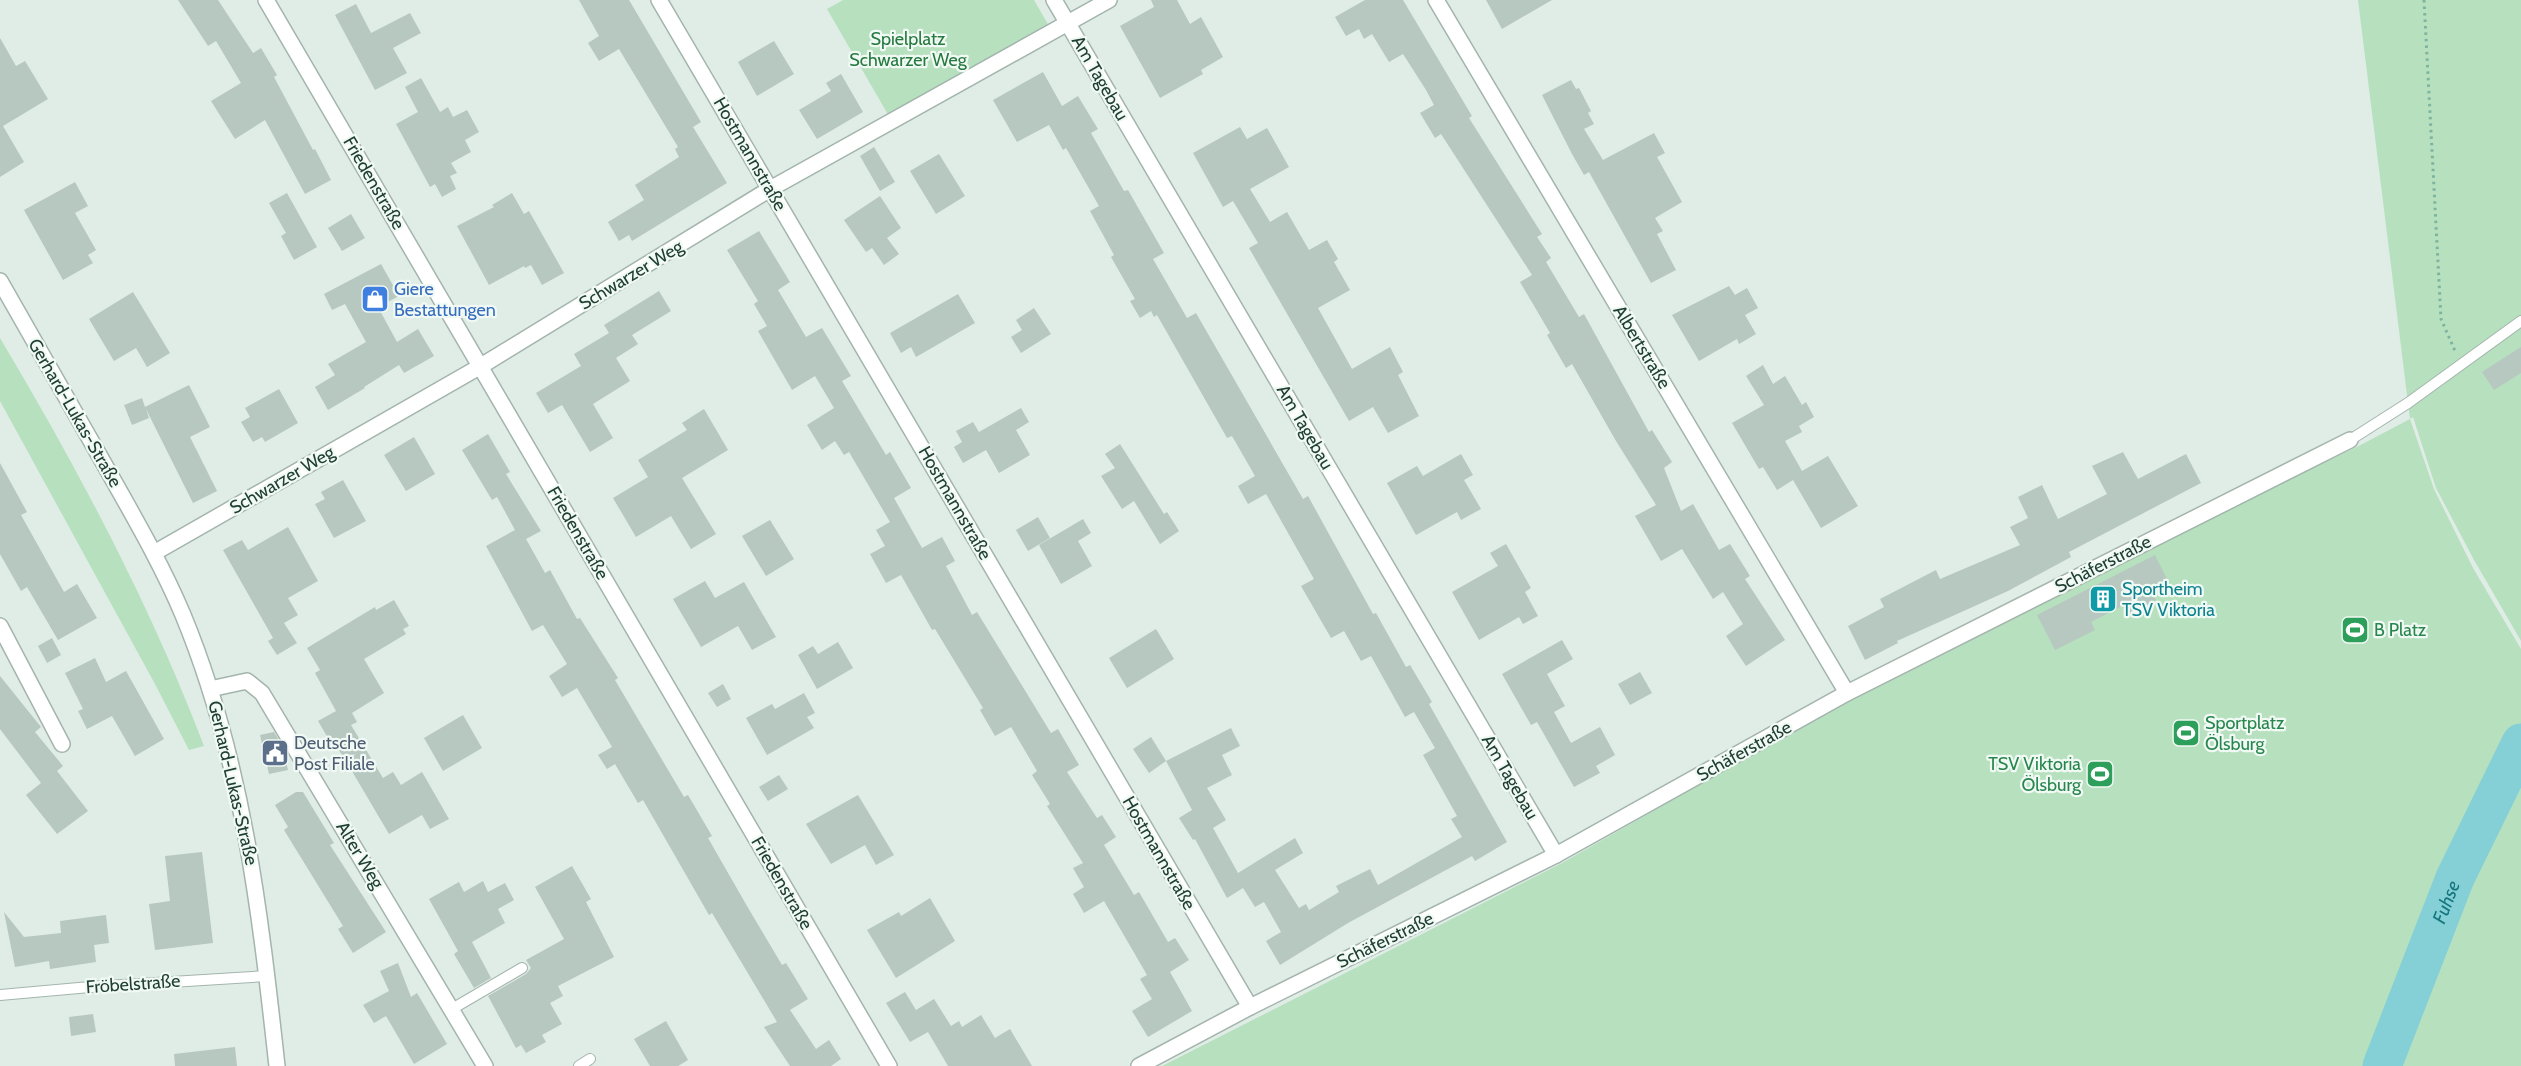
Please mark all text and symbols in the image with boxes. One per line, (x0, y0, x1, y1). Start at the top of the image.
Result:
park label: Spielplatz Schwarzer Weg (849, 28, 968, 71)
street label: Am Tagebau (1067, 32, 1133, 124)
street label: Hostmannstraße (709, 93, 791, 215)
street label: Friedenstraße (339, 133, 409, 233)
street label: Schwarzer Weg (575, 235, 688, 315)
place label: Giere Bestattungen (394, 278, 496, 321)
shop icon: Giere Bestattungen (360, 284, 390, 314)
street label: Albertstraße (1609, 301, 1675, 393)
street label: Gerhard-Lukas-Straße (23, 335, 127, 491)
street label: Am Tagebau (1272, 381, 1338, 473)
street label: Schwarzer Weg (226, 441, 339, 519)
street label: Hostmannstraße (914, 442, 996, 564)
street label: Friedenstraße (543, 483, 613, 583)
street label: Schäferstraße (2051, 530, 2155, 598)
place label: Sportheim TSV Viktoria (2122, 578, 2215, 621)
building icon: Sportheim TSV Viktoria (2088, 584, 2118, 614)
sports icon: B Platz (2340, 615, 2370, 645)
place label: B Platz (2374, 619, 2427, 641)
street label: Gerhard-Lukas-Straße (203, 699, 263, 867)
place label: Sportplatz Ölsburg (2205, 712, 2285, 755)
street label: Schäferstraße (1693, 716, 1795, 786)
sports icon: Sportplatz Ölsburg (2171, 718, 2201, 748)
street label: Am Tagebau (1477, 731, 1543, 823)
place label: Deutsche Post Filiale (294, 732, 375, 775)
public building icon: Deutsche Post Filiale (260, 738, 290, 768)
place label: TSV Viktoria Ölsburg (1988, 753, 2082, 796)
sports icon: TSV Viktoria Ölsburg (2085, 759, 2115, 789)
street label: Hostmannstraße (1118, 792, 1200, 914)
street label: Alter Weg (331, 817, 389, 894)
street label: Friedenstraße (747, 833, 817, 933)
water label: Fuhse (2427, 877, 2465, 927)
street label: Schäferstraße (1333, 907, 1437, 973)
street label: Fröbelstraße (85, 970, 181, 998)

